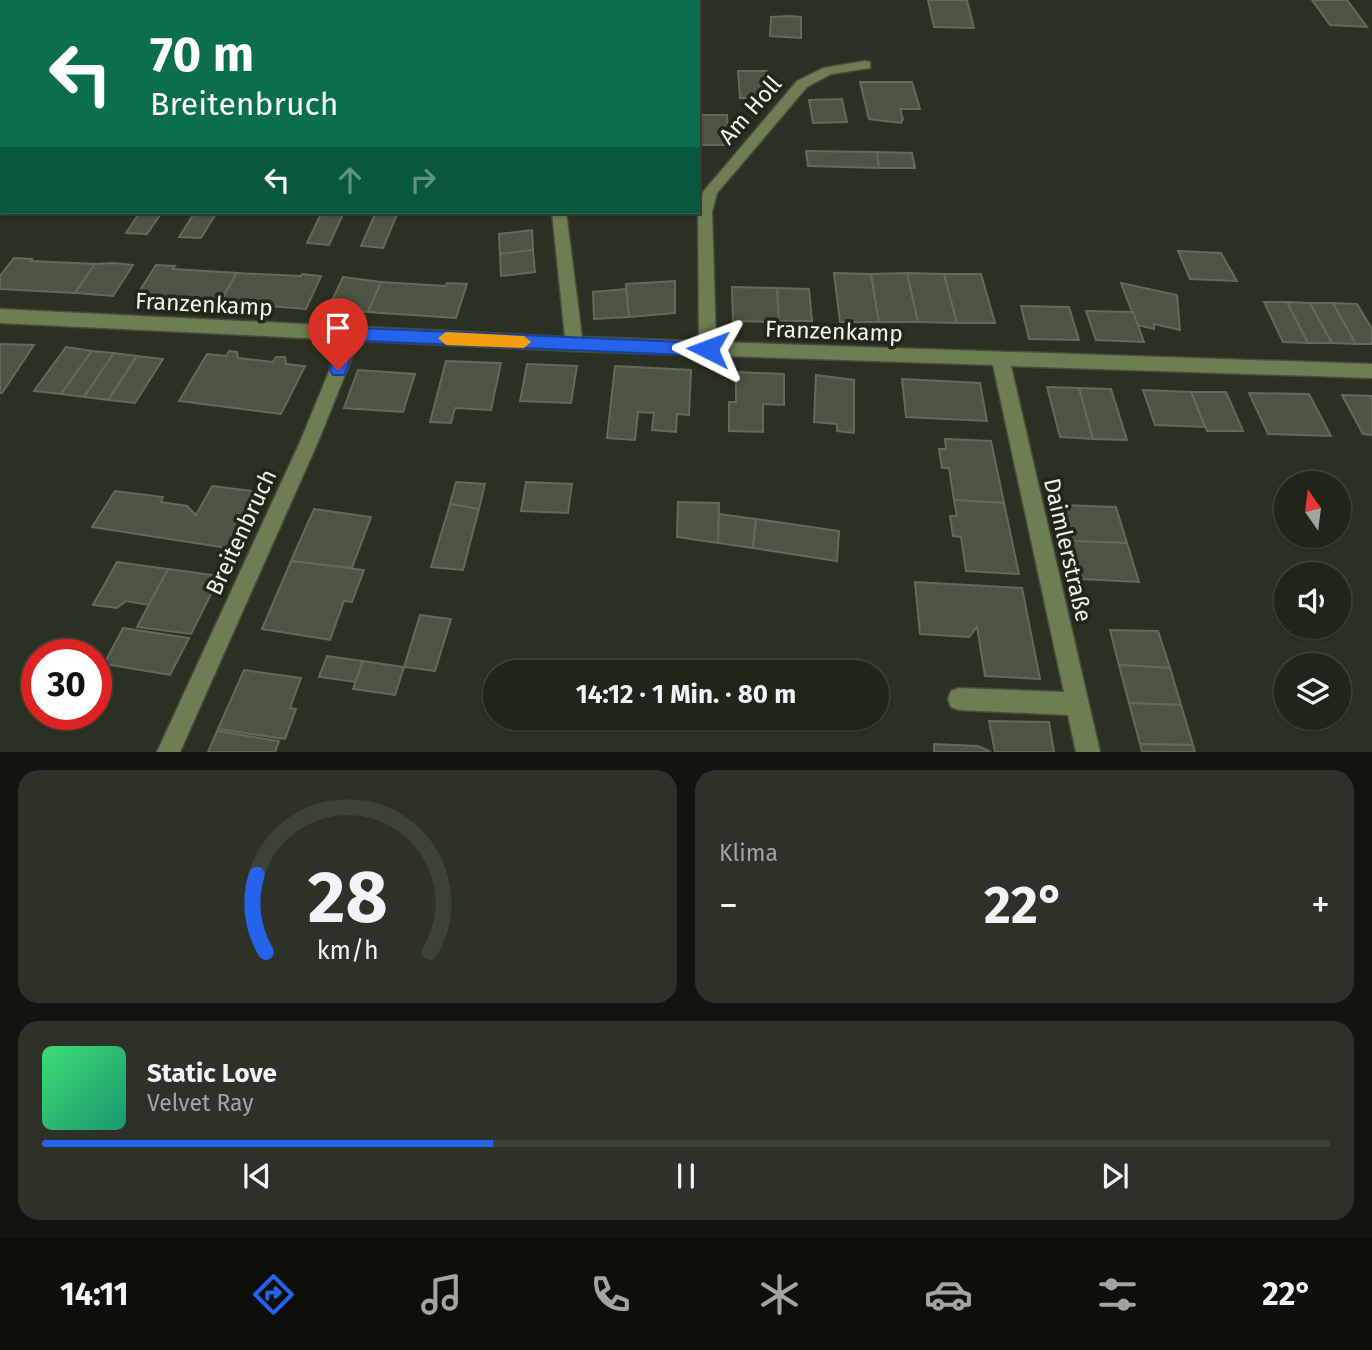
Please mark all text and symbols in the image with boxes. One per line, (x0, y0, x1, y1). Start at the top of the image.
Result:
text: 70 m (150, 25, 254, 84)
icon: left (35, 28, 126, 119)
street label: Am Holl (713, 70, 787, 150)
text: Breitenbruch (150, 85, 339, 123)
icon: left (258, 161, 296, 199)
icon: ahead (331, 161, 369, 199)
icon: right (404, 161, 442, 199)
street label: Franzenkamp (134, 286, 274, 322)
pin (308, 298, 368, 370)
icon: arrive (319, 309, 357, 347)
position arrow (671, 312, 745, 386)
street label: Franzenkamp (765, 315, 903, 347)
street label: Breitenbruch (200, 465, 282, 599)
north arrow (1274, 471, 1351, 548)
map controls (1274, 471, 1351, 730)
street label: Daimlerstraße (1038, 475, 1098, 625)
button: sound (1274, 562, 1351, 639)
speed limit sign: 30 (21, 639, 112, 730)
button: layers (1274, 653, 1351, 730)
text: 14:12 · 1 Min. · 80 m (576, 679, 796, 710)
text: Klima (719, 839, 778, 867)
text: 28 (308, 855, 387, 942)
text: 22° (984, 874, 1065, 937)
text: − (719, 882, 738, 928)
text: + (1311, 882, 1330, 928)
text: km/h (317, 936, 378, 966)
text: Static Love (147, 1058, 277, 1089)
text: Velvet Ray (147, 1089, 254, 1117)
icon: previous (238, 1157, 276, 1195)
icon: pause (667, 1157, 705, 1195)
icon: next (1096, 1157, 1134, 1195)
icon: directions (249, 1270, 298, 1319)
icon: music (417, 1270, 466, 1319)
icon: phone (586, 1270, 635, 1319)
icon: climate (755, 1270, 804, 1319)
icon: car (924, 1270, 973, 1319)
icon: filters (1093, 1270, 1142, 1319)
text: 14:11 (60, 1275, 129, 1313)
text: 22° (1262, 1275, 1312, 1313)

